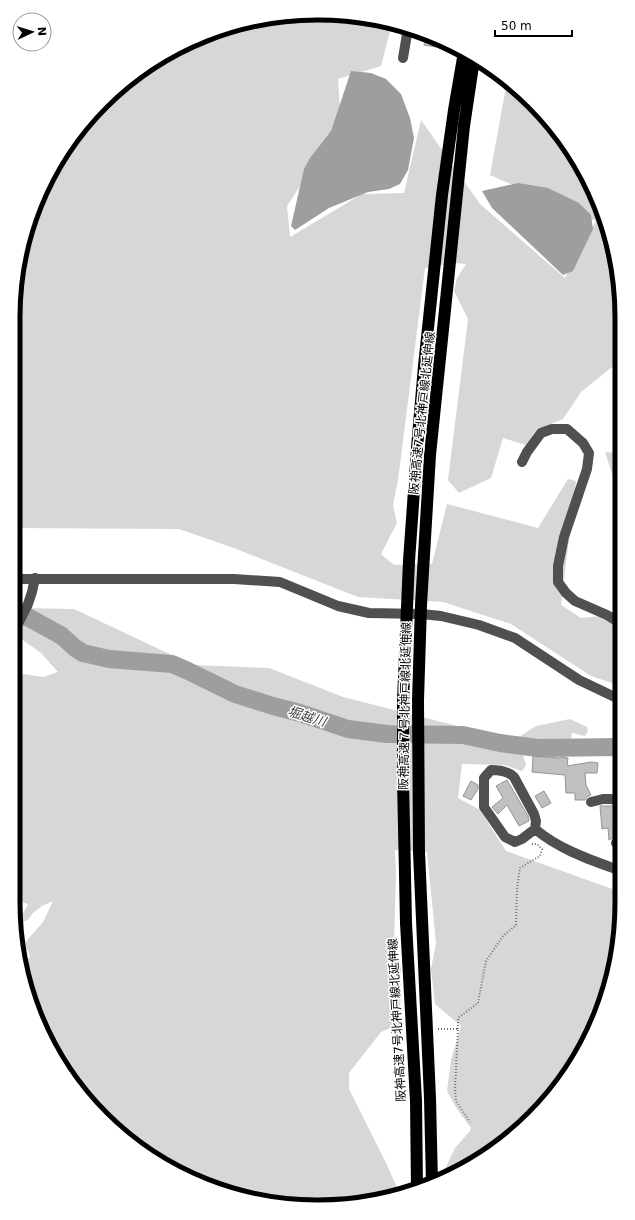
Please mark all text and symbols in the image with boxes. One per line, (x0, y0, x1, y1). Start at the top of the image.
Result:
north arrow (12, 12, 52, 52)
scale bar (495, 12, 572, 38)
text: 50 m (501, 19, 532, 33)
text: N (35, 26, 48, 36)
street label: 阪神高速7号北神戸線北延伸線 (406, 331, 438, 495)
street label: 阪神高速７号北神戸線北延伸線 (397, 622, 413, 790)
water label: 堀越川 (286, 704, 330, 730)
street label: 阪神高速7号北神戸線北延伸線 (386, 938, 408, 1102)

